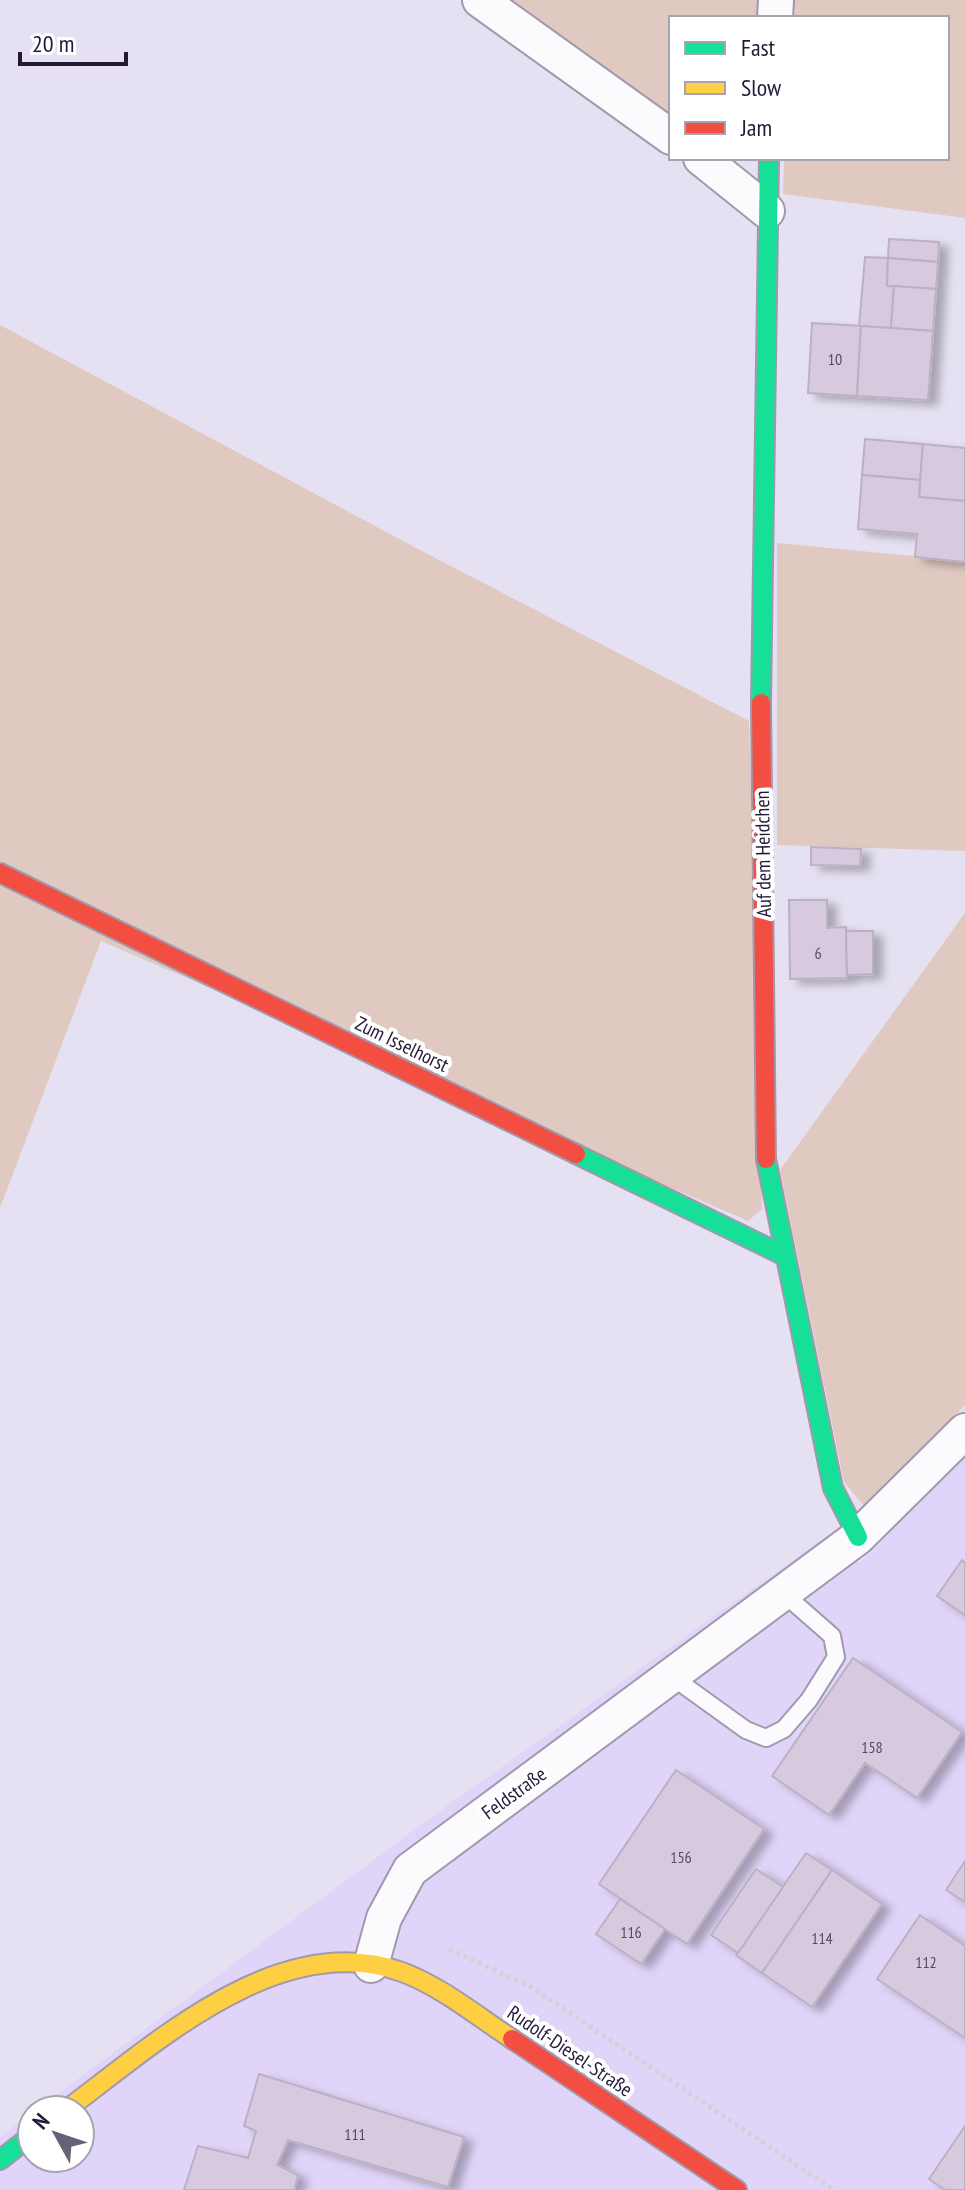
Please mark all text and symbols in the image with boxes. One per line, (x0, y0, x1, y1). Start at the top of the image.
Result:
scale bar (20, 16, 126, 66)
legend (669, 16, 949, 160)
text: 20 m (32, 28, 74, 59)
text: Fast (741, 32, 776, 63)
text: Slow (741, 72, 782, 103)
text: Jam (740, 112, 772, 143)
house number: 10 (828, 349, 842, 369)
street label: Auf dem Heidchen (749, 790, 777, 918)
house number: 6 (814, 943, 822, 963)
street label: Zum Isselhorst (351, 1010, 453, 1078)
house number: 158 (861, 1737, 883, 1757)
street label: Feldstraße (477, 1761, 551, 1825)
house number: 156 (670, 1847, 692, 1867)
house number: 116 (620, 1922, 642, 1942)
house number: 114 (811, 1928, 833, 1948)
house number: 112 (915, 1952, 937, 1972)
street label: Rudolf-Diesel-Straße (502, 2000, 638, 2102)
north arrow (16, 2094, 96, 2174)
text: N (26, 2108, 55, 2135)
house number: 111 (344, 2124, 366, 2144)

